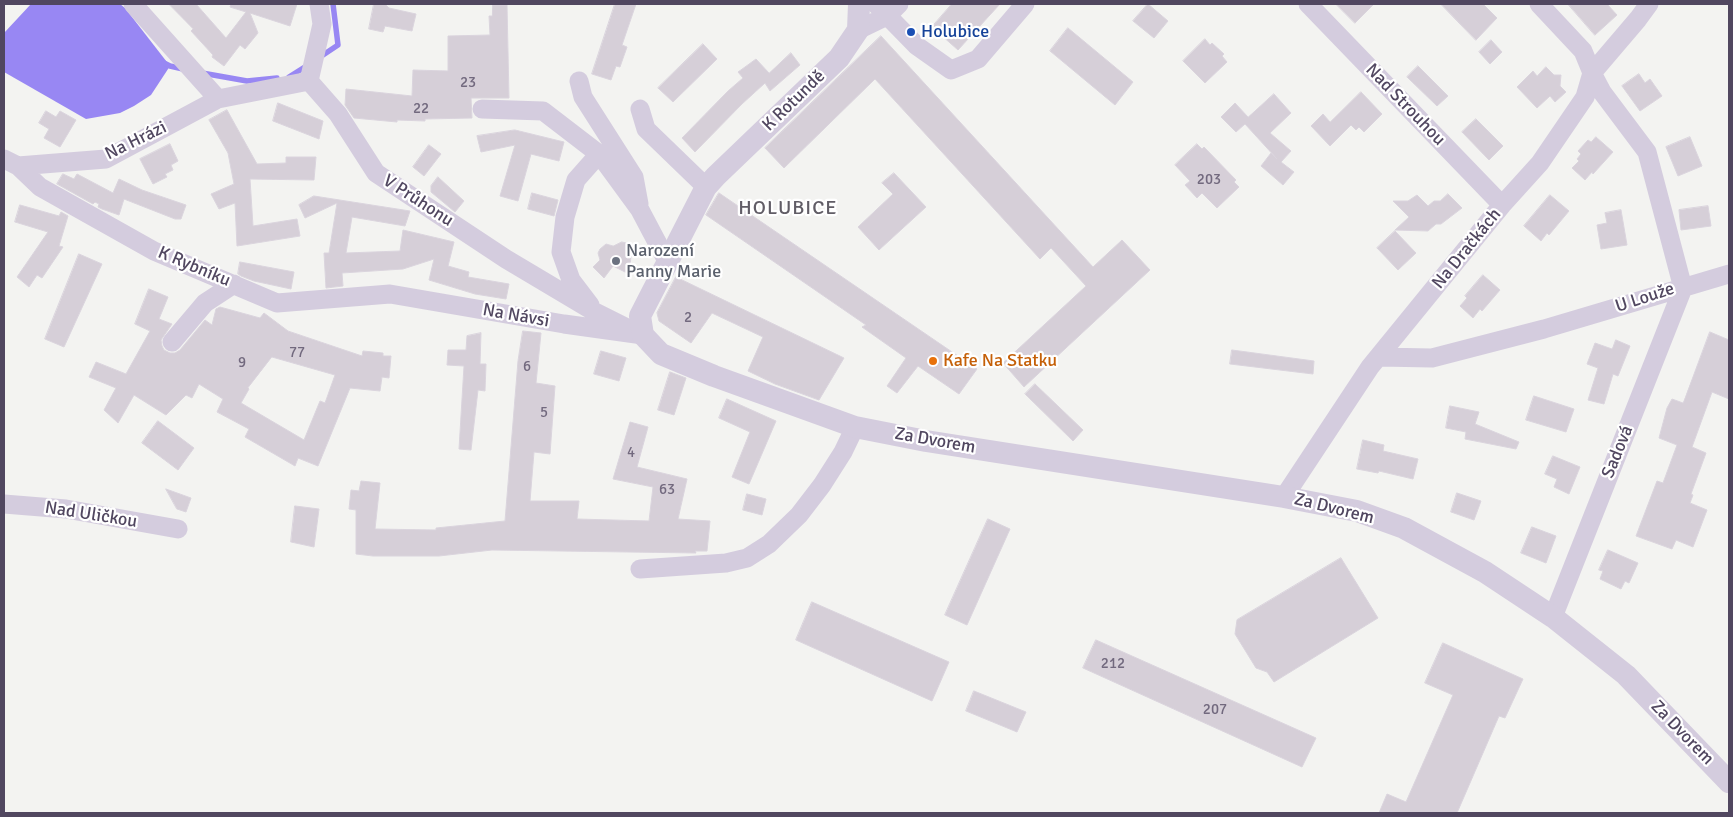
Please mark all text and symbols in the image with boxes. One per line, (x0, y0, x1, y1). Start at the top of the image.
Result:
place label: Holubice (921, 21, 989, 43)
marker: Holubice (905, 26, 917, 38)
street label: Nad Strouhou (1361, 60, 1449, 150)
street label: K Rotundě (758, 66, 830, 136)
house number: 23 (460, 74, 476, 92)
house number: 22 (413, 100, 429, 118)
street label: Na Hrázi (102, 117, 170, 165)
street label: V Průhonu (379, 170, 457, 232)
house number: 203 (1197, 171, 1221, 189)
district label: HOLUBICE (737, 197, 839, 221)
street label: Na Dračkách (1428, 204, 1506, 294)
place label: Narození Panny Marie (626, 240, 721, 282)
street label: K Rybníku (154, 242, 234, 292)
marker: Narození Panny Marie (610, 255, 622, 267)
street label: U Louže (1613, 278, 1677, 318)
street label: Na Návsi (481, 300, 551, 332)
house number: 2 (684, 309, 692, 327)
house number: 77 (289, 344, 305, 362)
place label: Kafe Na Statku (943, 350, 1057, 372)
house number: 9 (238, 354, 246, 372)
marker: Kafe Na Statku (927, 355, 939, 367)
house number: 6 (523, 358, 531, 376)
house number: 5 (540, 404, 548, 422)
street label: Sadová (1598, 422, 1638, 482)
street label: Za Dvorem (893, 423, 977, 459)
house number: 4 (627, 444, 635, 462)
house number: 63 (659, 481, 675, 499)
street label: Za Dvorem (1292, 489, 1376, 529)
street label: Nad Uličkou (43, 497, 139, 533)
house number: 212 (1101, 655, 1125, 673)
street label: Za Dvorem (1646, 696, 1718, 770)
house number: 207 (1203, 701, 1227, 719)

